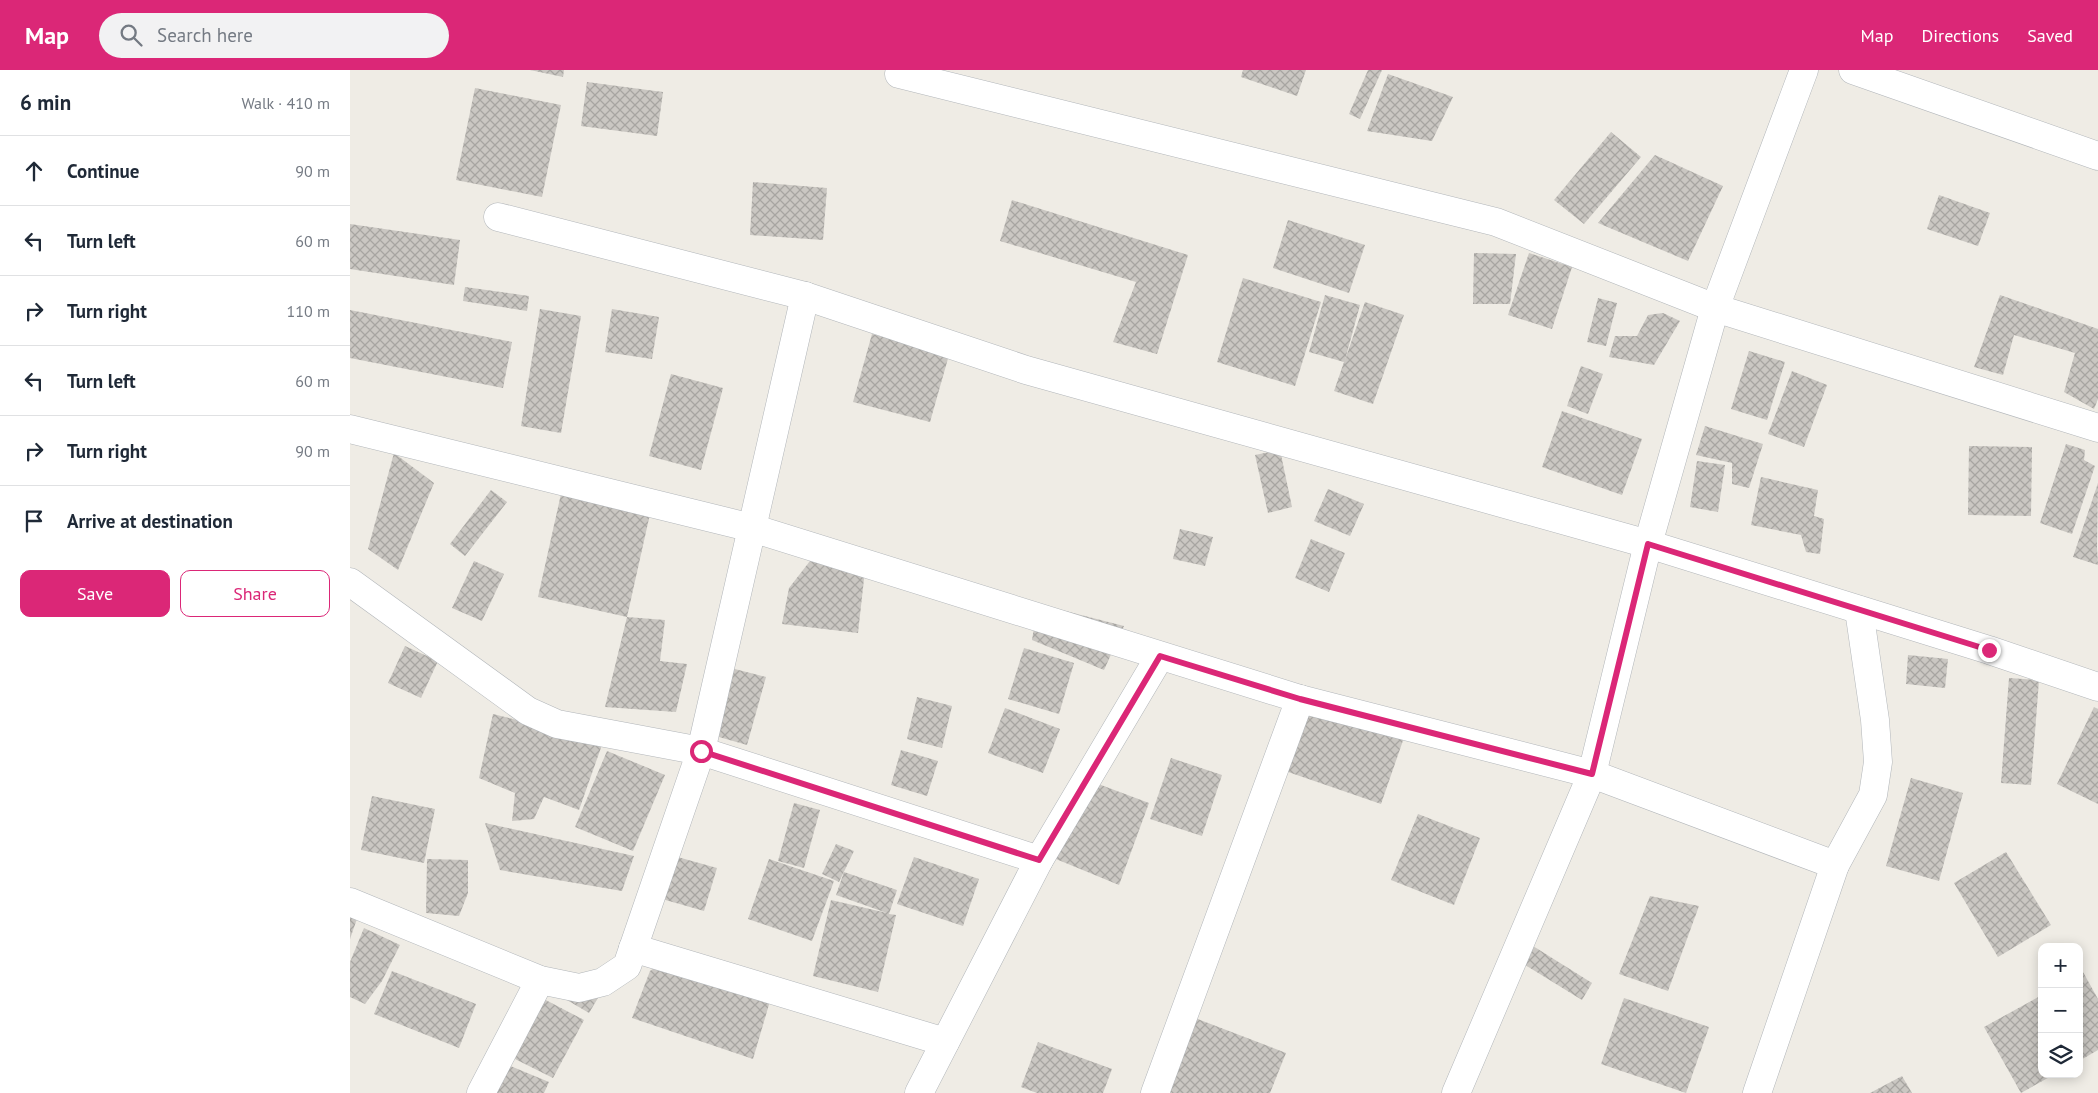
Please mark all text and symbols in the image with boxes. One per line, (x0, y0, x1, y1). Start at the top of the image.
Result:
search box (99, 13, 449, 58)
text: Map (25, 20, 69, 51)
icon: search (117, 21, 145, 49)
text: Search here (157, 23, 253, 47)
text: Map (1861, 24, 1893, 47)
text: Directions (1921, 24, 1999, 47)
text: Saved (2027, 24, 2073, 47)
text: 6 min (20, 89, 71, 116)
text: Walk · 410 m (241, 93, 330, 113)
icon: ahead (20, 157, 48, 185)
text: Continue (67, 159, 139, 183)
text: 90 m (295, 161, 330, 181)
icon: left (20, 227, 48, 255)
text: Turn left (67, 229, 136, 253)
text: 60 m (295, 231, 330, 251)
icon: right (20, 297, 48, 325)
text: Turn right (67, 299, 147, 323)
text: 110 m (287, 301, 330, 321)
icon: left (20, 367, 48, 395)
text: Turn left (67, 369, 136, 393)
text: 60 m (295, 371, 330, 391)
icon: right (20, 437, 48, 465)
text: Turn right (67, 439, 147, 463)
text: 90 m (295, 441, 330, 461)
icon: arrive (20, 507, 48, 535)
text: Arrive at destination (67, 509, 233, 533)
button: Save (20, 570, 170, 617)
button: Share (180, 570, 330, 617)
route end (1978, 639, 2001, 662)
route start (690, 740, 713, 763)
map controls (2038, 943, 2083, 1078)
button: + (2038, 943, 2083, 988)
button: − (2038, 988, 2083, 1033)
button: layers (2038, 1033, 2083, 1078)

